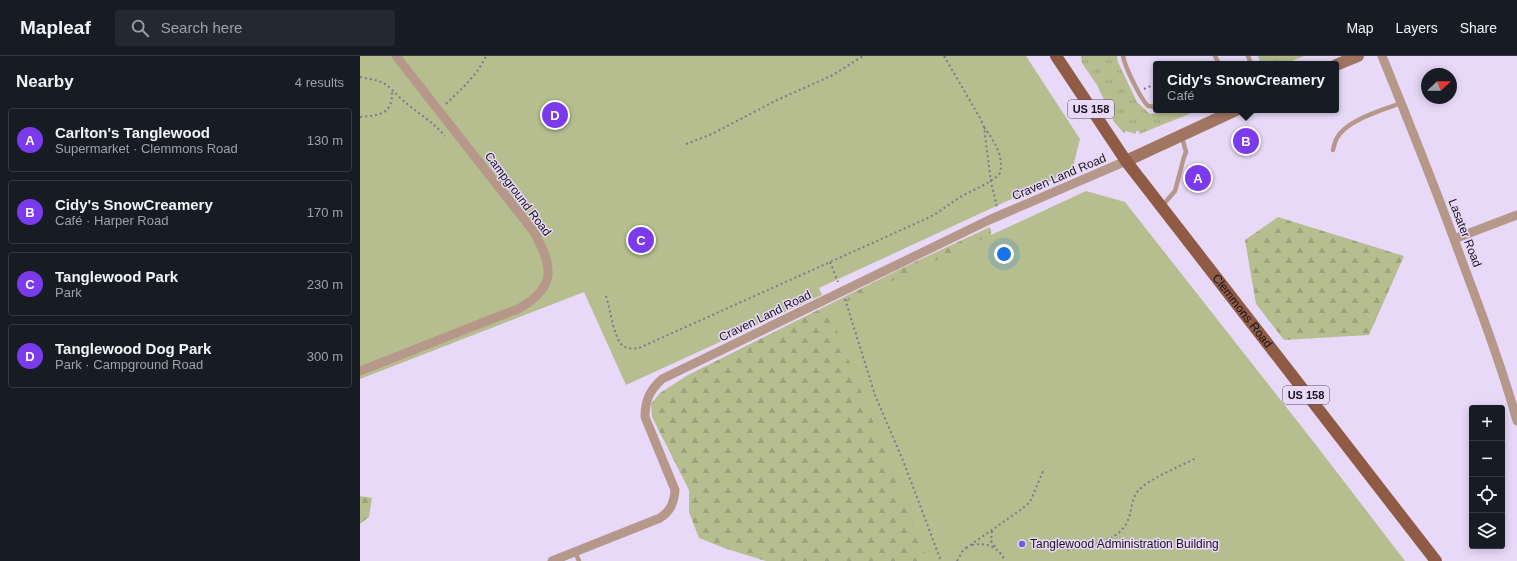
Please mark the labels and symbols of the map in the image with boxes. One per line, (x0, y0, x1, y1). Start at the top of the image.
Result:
north arrow (1421, 68, 1457, 104)
pin: D (542, 100, 568, 130)
road number: US 158 (1068, 100, 1114, 118)
pin: B (1233, 126, 1259, 156)
street label: Campground Road (482, 149, 554, 239)
street label: Craven Land Road (1010, 151, 1108, 203)
pin: A (1185, 163, 1211, 193)
street label: Lasater Road (1446, 197, 1484, 269)
pin: C (628, 225, 654, 255)
your location (994, 244, 1014, 264)
street label: Clemmons Road (1209, 271, 1275, 351)
street label: Craven Land Road (717, 288, 813, 344)
road number: US 158 (1283, 386, 1329, 404)
place label: Tanglewood Administration Building (1030, 537, 1219, 551)
marker: Tanglewood Administration Building (1017, 539, 1027, 549)

